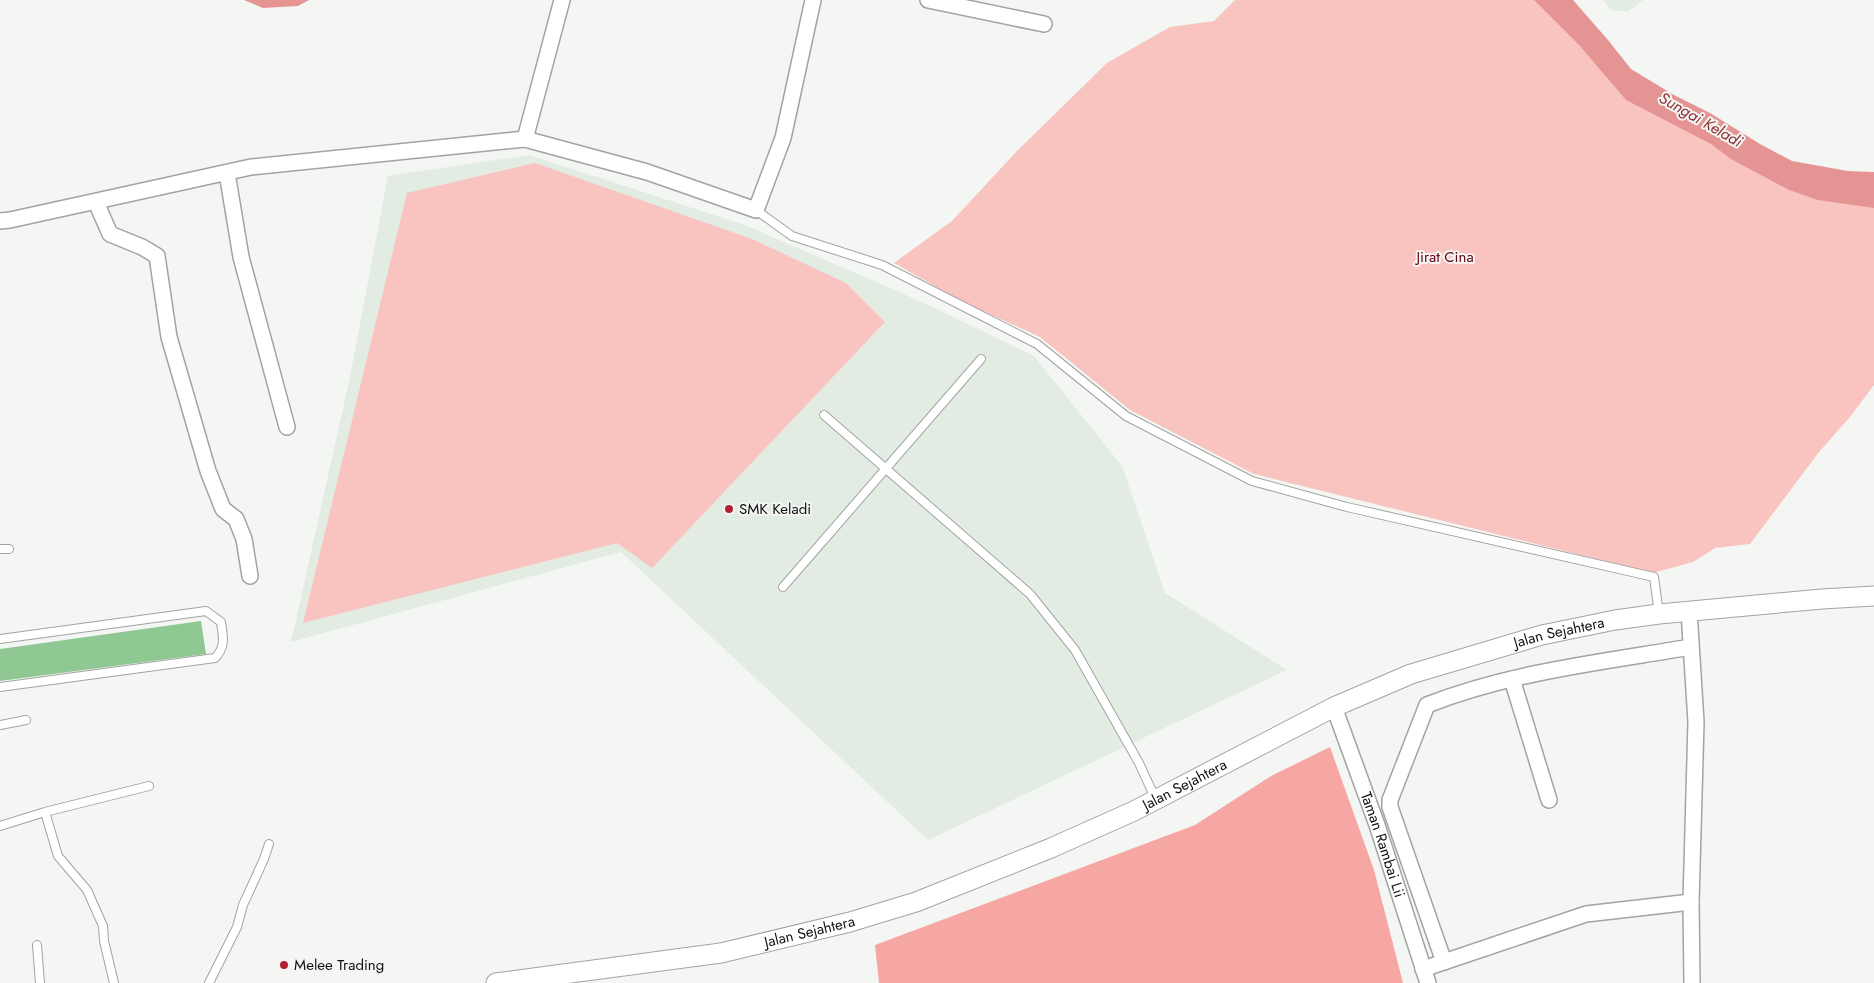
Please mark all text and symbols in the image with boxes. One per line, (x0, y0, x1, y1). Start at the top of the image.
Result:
water label: Sungai Keladi (1655, 86, 1748, 153)
park label: Jirat Cina (1414, 246, 1474, 268)
place label: SMK Keladi (739, 498, 811, 520)
marker: SMK Keladi (723, 503, 735, 515)
street label: Jalan Sejahtera (1509, 611, 1606, 654)
street label: Jalan Sejahtera (1137, 754, 1231, 817)
street label: Taman Rambai Lii (1355, 789, 1411, 900)
street label: Jalan Sejahtera (760, 910, 858, 954)
place label: Melee Trading (294, 954, 384, 976)
marker: Melee Trading (278, 959, 290, 971)

